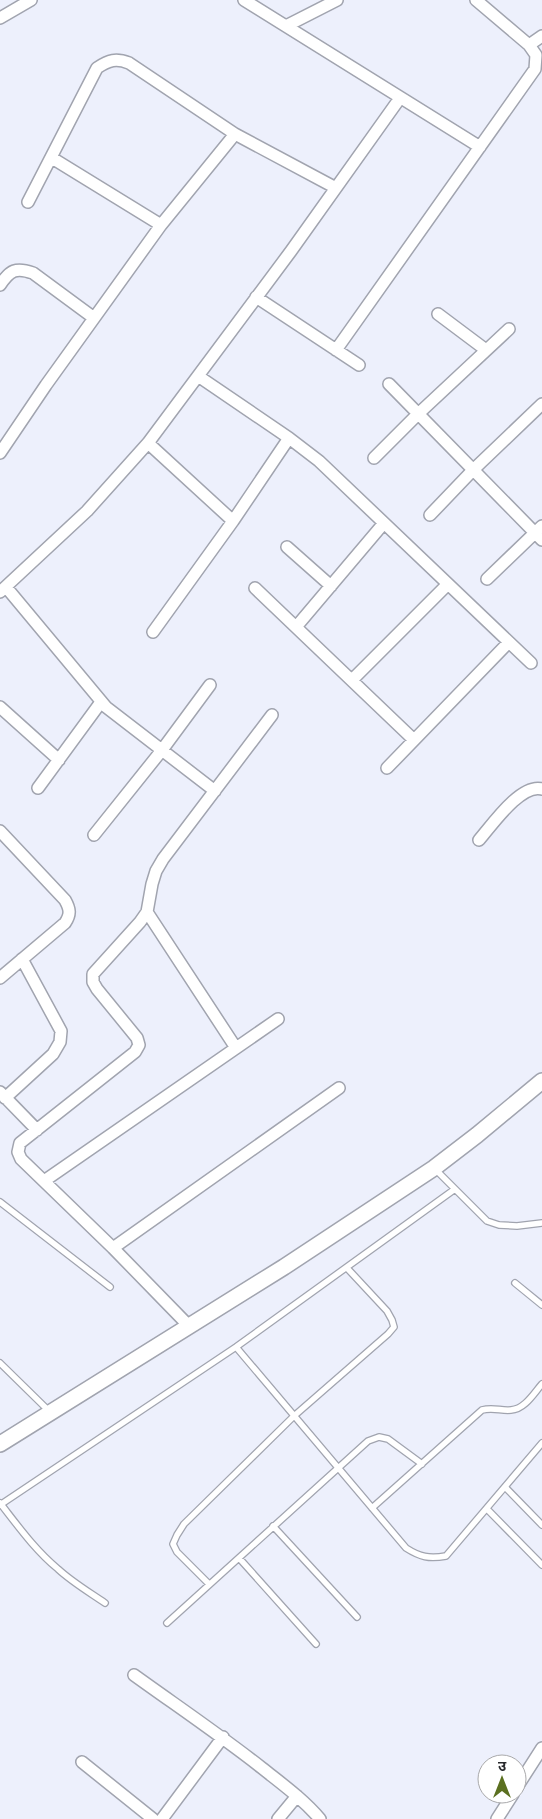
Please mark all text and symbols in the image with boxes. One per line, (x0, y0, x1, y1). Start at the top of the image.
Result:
north arrow (477, 1754, 527, 1804)
text: उ (498, 1757, 507, 1774)

